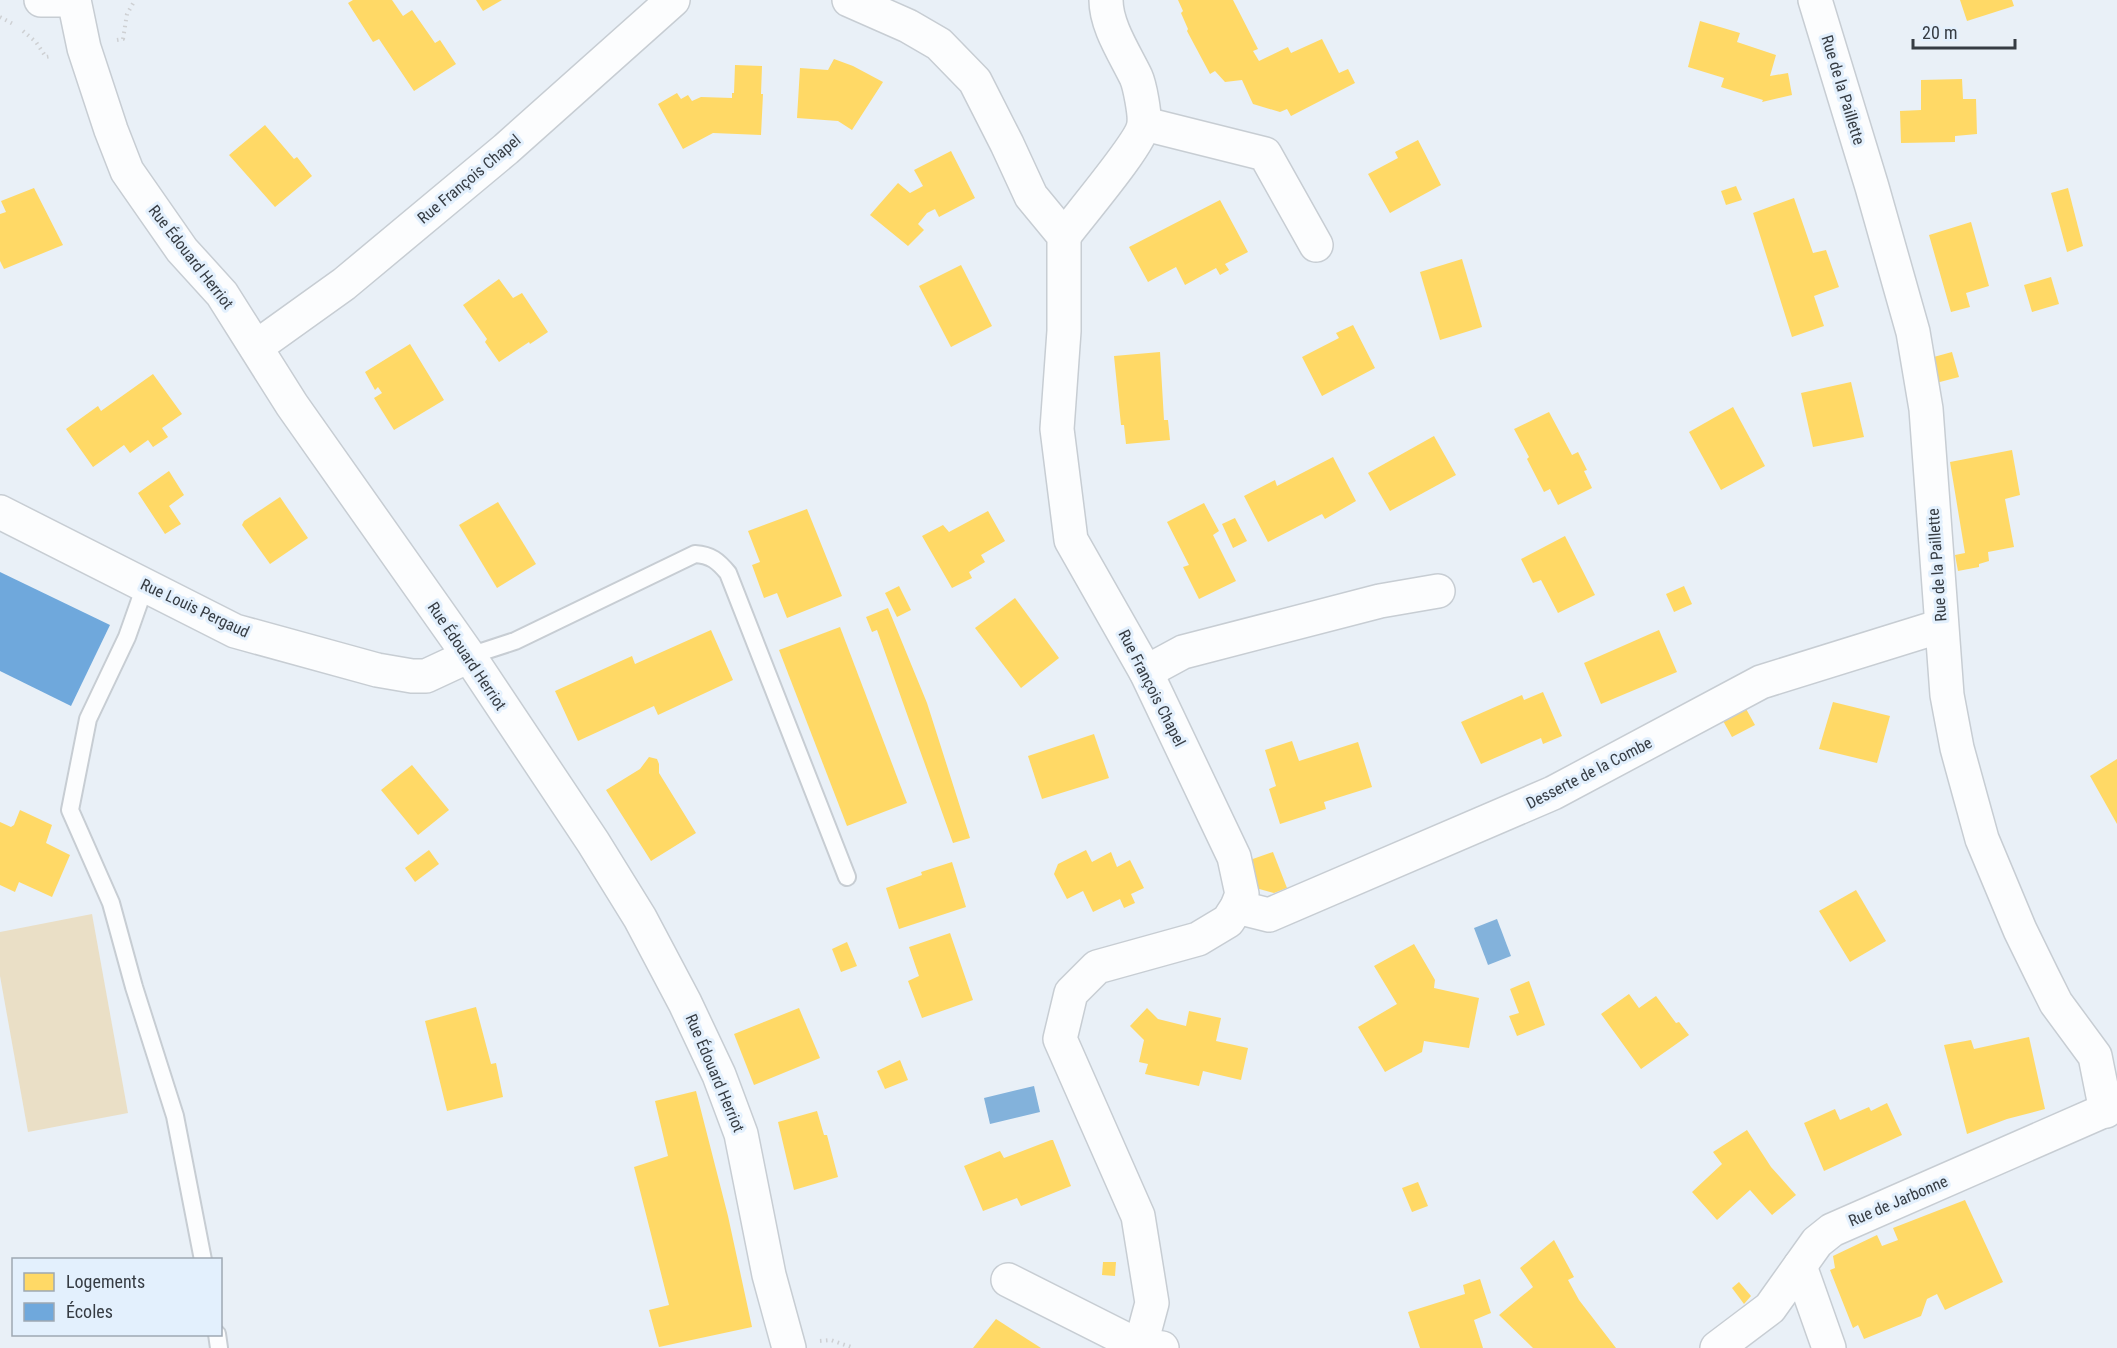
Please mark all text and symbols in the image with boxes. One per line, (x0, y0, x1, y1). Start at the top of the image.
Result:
scale bar (1913, 12, 2015, 50)
text: 20 m (1922, 22, 1957, 43)
street label: Rue de la Paillette (1817, 33, 1869, 147)
street label: Rue François Chapel (414, 130, 524, 228)
street label: Rue Édouard Herriot (145, 201, 238, 313)
street label: Rue de la Paillette (1924, 508, 1950, 622)
street label: Rue Louis Pergaud (138, 575, 252, 641)
street label: Rue Édouard Herriot (424, 598, 510, 714)
street label: Rue François Chapel (1114, 626, 1190, 750)
street label: Desserte de la Combe (1523, 733, 1655, 813)
street label: Rue Édouard Herriot (682, 1011, 749, 1135)
street label: Rue de Jarbonne (1846, 1172, 1950, 1230)
legend (12, 1258, 222, 1336)
text: Logements (66, 1271, 145, 1292)
text: Écoles (66, 1301, 113, 1322)

